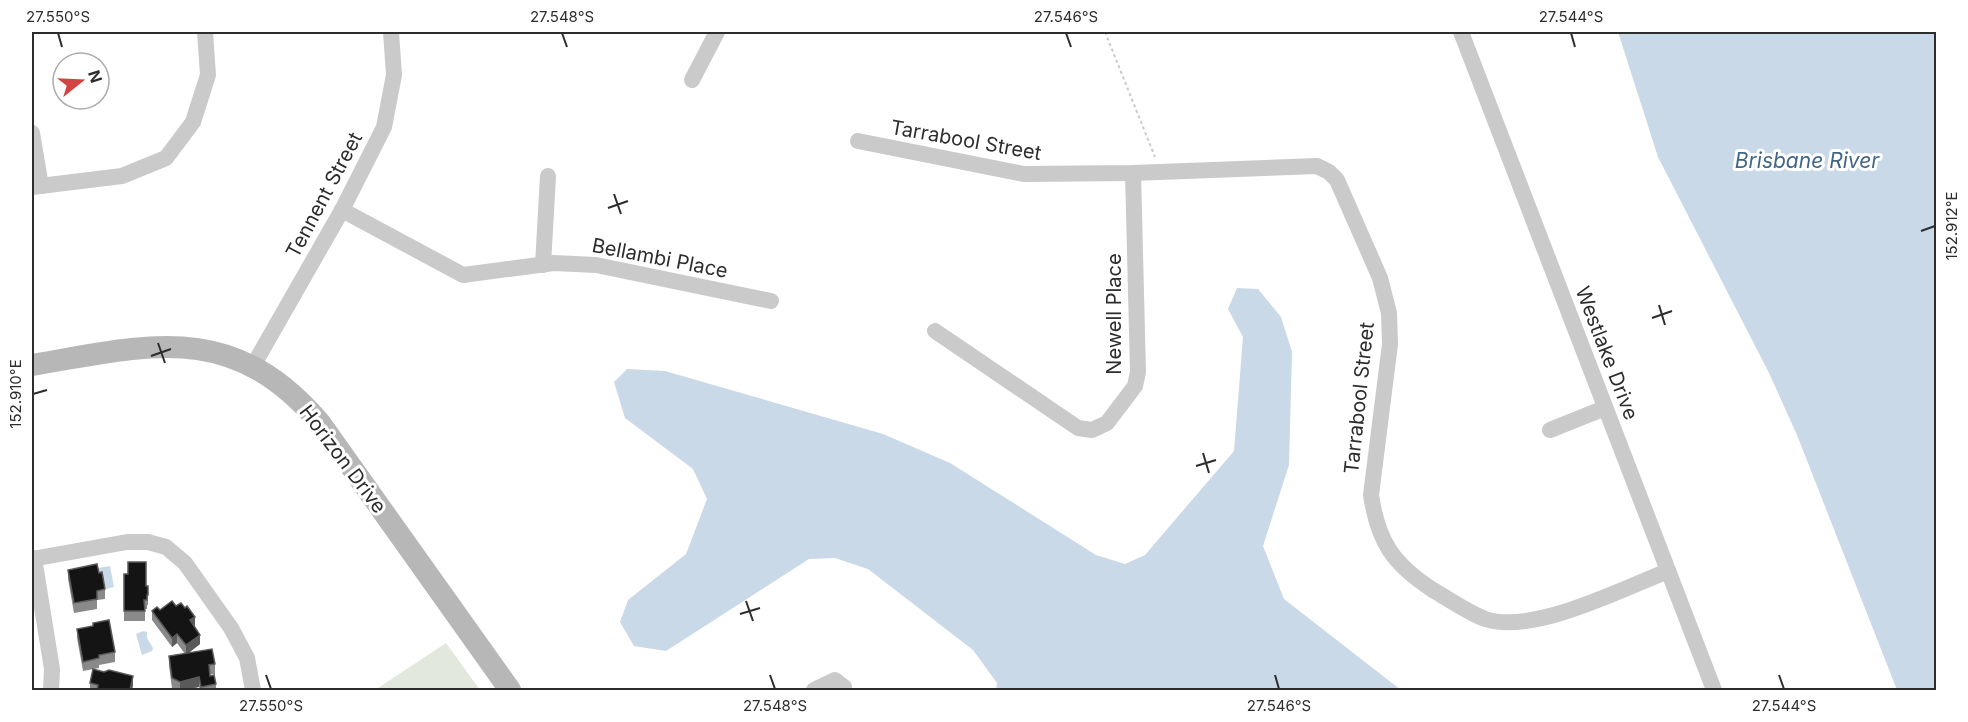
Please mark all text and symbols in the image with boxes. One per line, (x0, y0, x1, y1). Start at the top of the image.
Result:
text: 27.550°S (26, 7, 90, 26)
text: 27.548°S (530, 7, 594, 26)
text: 27.546°S (1034, 7, 1098, 26)
text: 27.544°S (1539, 7, 1603, 26)
north arrow (51, 51, 111, 111)
text: N (84, 67, 107, 85)
street label: Tarrabool Street (889, 115, 1044, 165)
street label: Tennent Street (281, 128, 367, 262)
water label: Brisbane River (1735, 148, 1880, 173)
text: 152.912°E (1942, 192, 1961, 261)
street label: Bellambi Place (590, 233, 730, 283)
street label: Newell Place (1102, 253, 1126, 375)
street label: Westlake Drive (1571, 283, 1643, 423)
street label: Tarrabool Street (1339, 321, 1379, 475)
text: 152.910°E (6, 359, 25, 429)
street label: Horizon Drive (294, 400, 392, 518)
text: 27.550°S (239, 696, 303, 715)
text: 27.548°S (743, 696, 807, 715)
text: 27.546°S (1247, 696, 1311, 715)
text: 27.544°S (1752, 696, 1816, 715)

